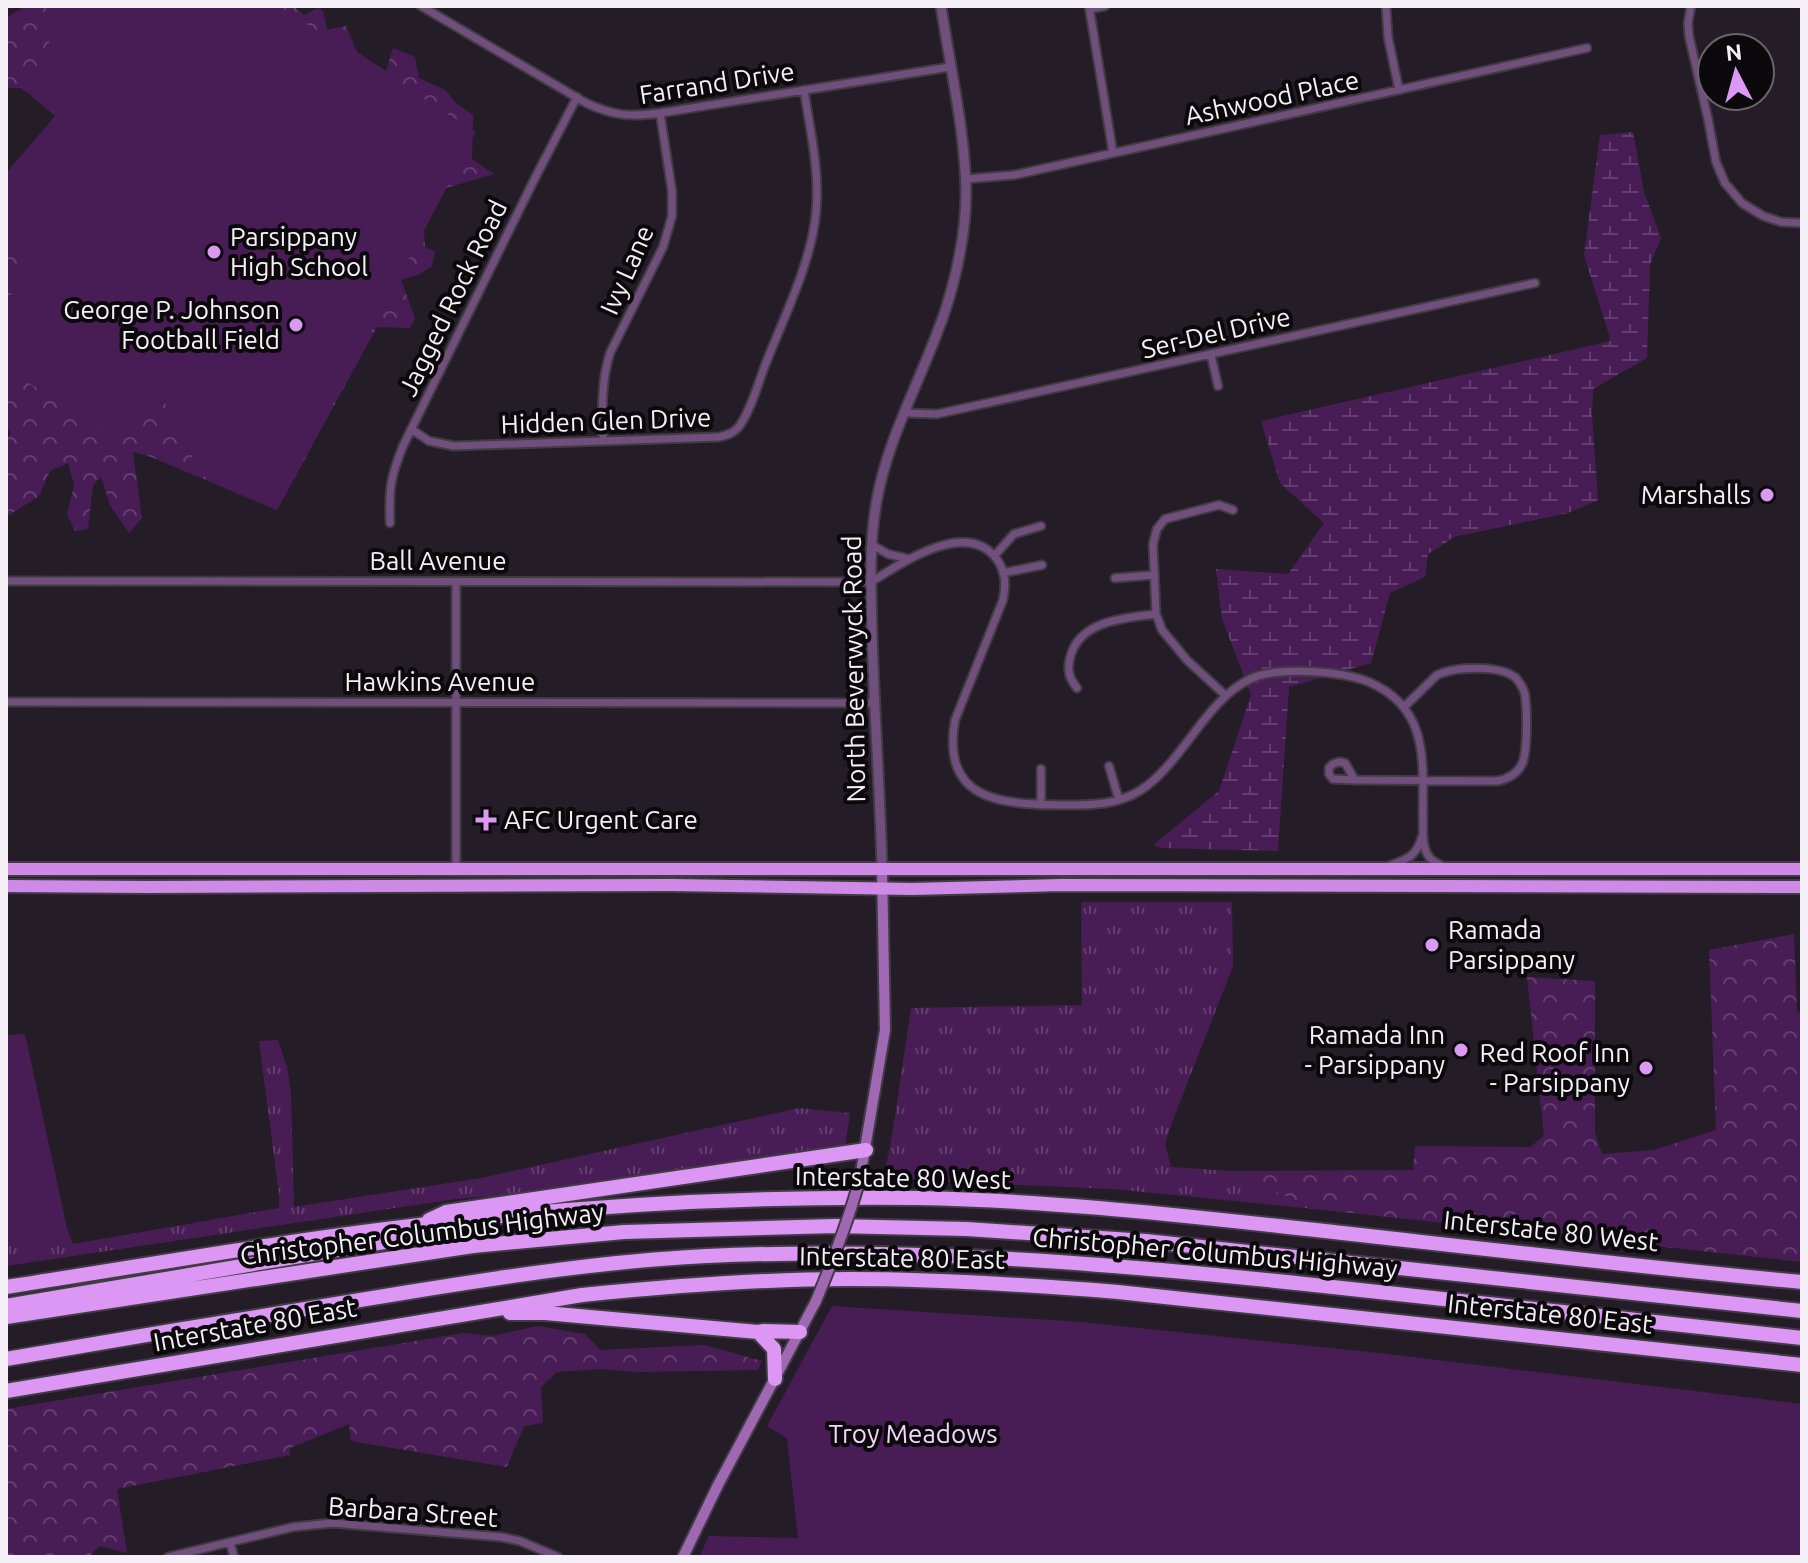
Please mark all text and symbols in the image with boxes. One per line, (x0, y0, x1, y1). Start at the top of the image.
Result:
north arrow (1696, 32, 1776, 112)
text: N (1724, 38, 1743, 65)
street label: Farrand Drive (637, 56, 797, 109)
street label: Ashwood Place (1182, 65, 1362, 130)
street label: Jagged Rock Road (393, 195, 512, 400)
street label: Ivy Lane (594, 221, 659, 319)
place label: Parsippany High School (230, 222, 368, 281)
marker: Parsippany High School (205, 243, 223, 261)
place label: George P. Johnson Football Field (63, 295, 280, 354)
street label: Ser-Del Drive (1139, 301, 1293, 364)
marker: George P. Johnson Football Field (287, 316, 305, 334)
street label: Hidden Glen Drive (500, 402, 712, 439)
place label: Marshalls (1641, 480, 1751, 509)
marker: Marshalls (1758, 486, 1776, 504)
street label: North Beverwyck Road (837, 535, 870, 803)
street label: Ball Avenue (369, 546, 507, 575)
street label: Hawkins Avenue (345, 667, 535, 696)
place label: AFC Urgent Care (504, 805, 698, 834)
marker: AFC Urgent Care (475, 809, 497, 831)
place label: Ramada Parsippany (1448, 915, 1575, 974)
marker: Ramada Parsippany (1423, 936, 1441, 954)
place label: Ramada Inn - Parsippany (1304, 1020, 1445, 1079)
place label: Red Roof Inn - Parsippany (1480, 1038, 1630, 1097)
marker: Ramada Inn - Parsippany (1452, 1041, 1470, 1059)
marker: Red Roof Inn - Parsippany (1637, 1059, 1655, 1077)
street label: Interstate 80 West (795, 1161, 1011, 1194)
street label: Christopher Columbus Highway (238, 1197, 606, 1270)
street label: Interstate 80 West (1442, 1205, 1660, 1256)
street label: Christopher Columbus Highway (1031, 1222, 1399, 1283)
street label: Interstate 80 East (799, 1241, 1005, 1274)
street label: Interstate 80 East (1446, 1288, 1654, 1339)
street label: Interstate 80 East (151, 1292, 359, 1357)
park label: Troy Meadows (828, 1419, 998, 1448)
street label: Barbara Street (327, 1491, 499, 1532)

